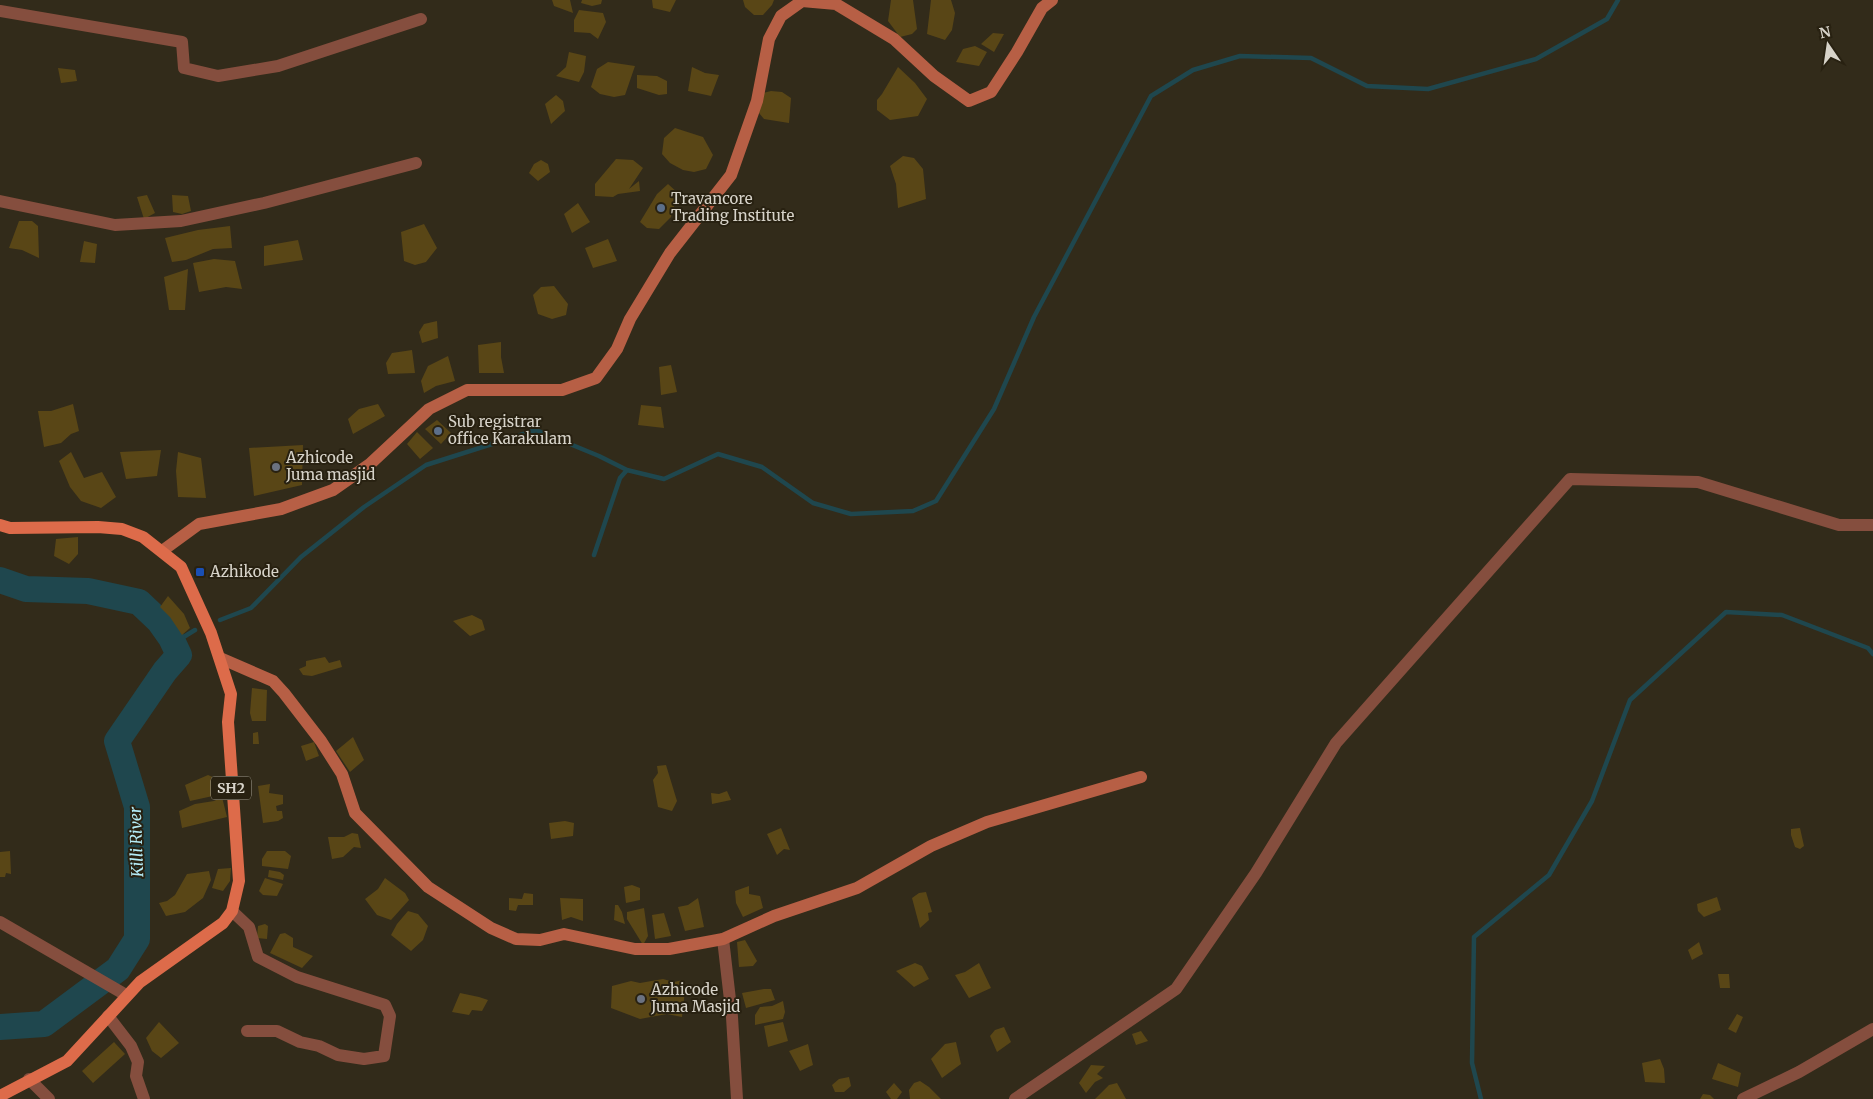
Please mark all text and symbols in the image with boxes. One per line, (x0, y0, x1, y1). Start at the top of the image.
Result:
north arrow (1803, 20, 1853, 70)
text: N (1818, 22, 1832, 42)
place label: Travancore Trading Institute (671, 189, 794, 225)
marker: Travancore Trading Institute (655, 202, 667, 214)
place label: Sub registrar office Karakulam (448, 412, 572, 448)
marker: Sub registrar office Karakulam (432, 425, 444, 437)
place label: Azhicode Juma masjid (285, 448, 375, 484)
marker: Azhicode Juma masjid (270, 461, 282, 473)
place label: Azhikode (209, 562, 279, 581)
marker: Azhikode (194, 566, 206, 578)
road number: SH2 (211, 776, 251, 800)
water label: Killi River (125, 806, 147, 879)
place label: Azhicode Juma Masjid (650, 980, 740, 1016)
marker: Azhicode Juma Masjid (635, 993, 647, 1005)

